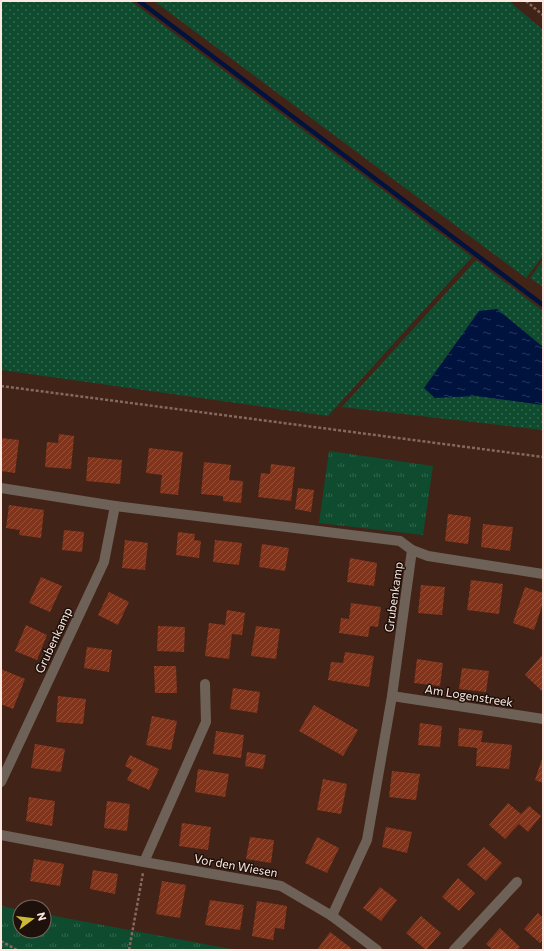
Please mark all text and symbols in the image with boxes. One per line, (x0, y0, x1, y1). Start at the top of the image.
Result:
street label: Grubenkamp (381, 561, 405, 633)
street label: Grubenkamp (32, 605, 74, 675)
street label: Am Logenstreek (424, 681, 514, 709)
street label: Vor den Wiesen (193, 851, 279, 879)
north arrow (12, 899, 52, 939)
text: N (35, 911, 49, 922)

